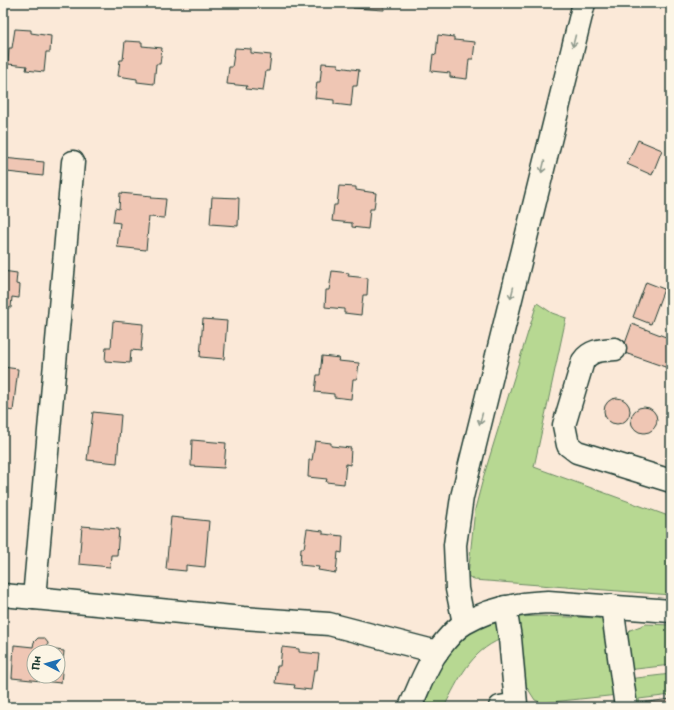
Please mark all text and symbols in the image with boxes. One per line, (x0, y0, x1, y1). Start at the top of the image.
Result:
one-way arrow (570, 34, 578, 47)
one-way arrow (539, 160, 547, 173)
one-way arrow (508, 286, 515, 299)
one-way arrow (477, 413, 484, 426)
north arrow (26, 644, 66, 684)
text: Пн (28, 655, 45, 671)

